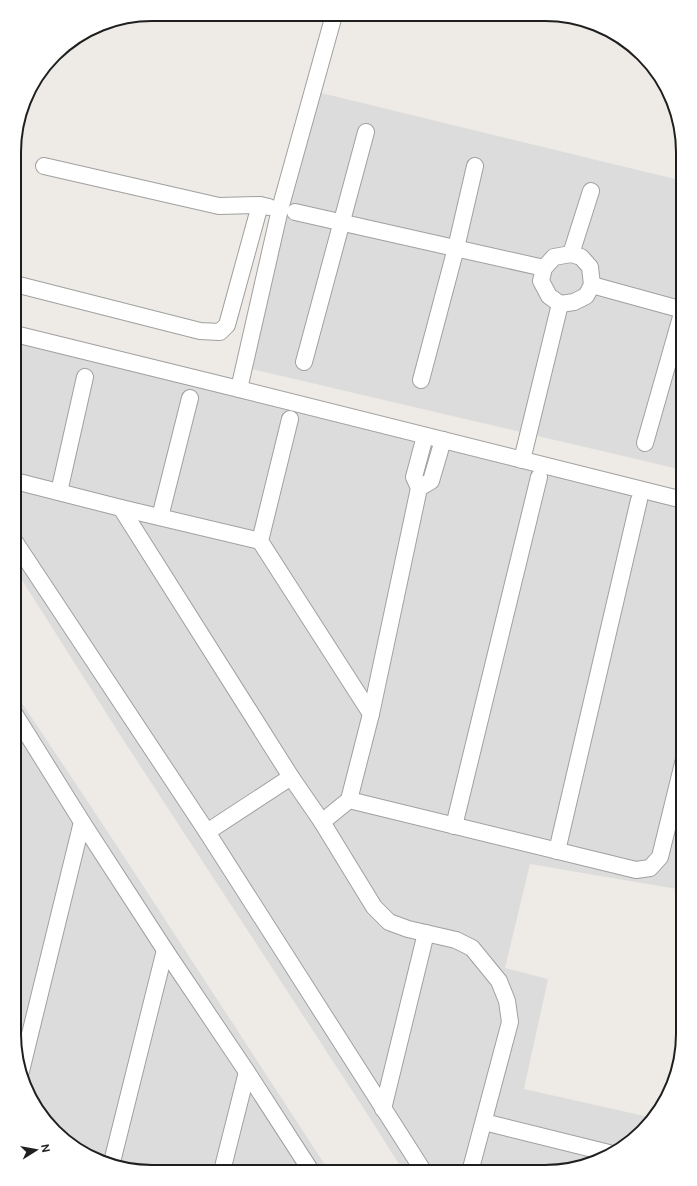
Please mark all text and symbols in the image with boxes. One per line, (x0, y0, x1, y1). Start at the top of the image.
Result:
north arrow (16, 1130, 56, 1170)
text: N (38, 1143, 53, 1153)

